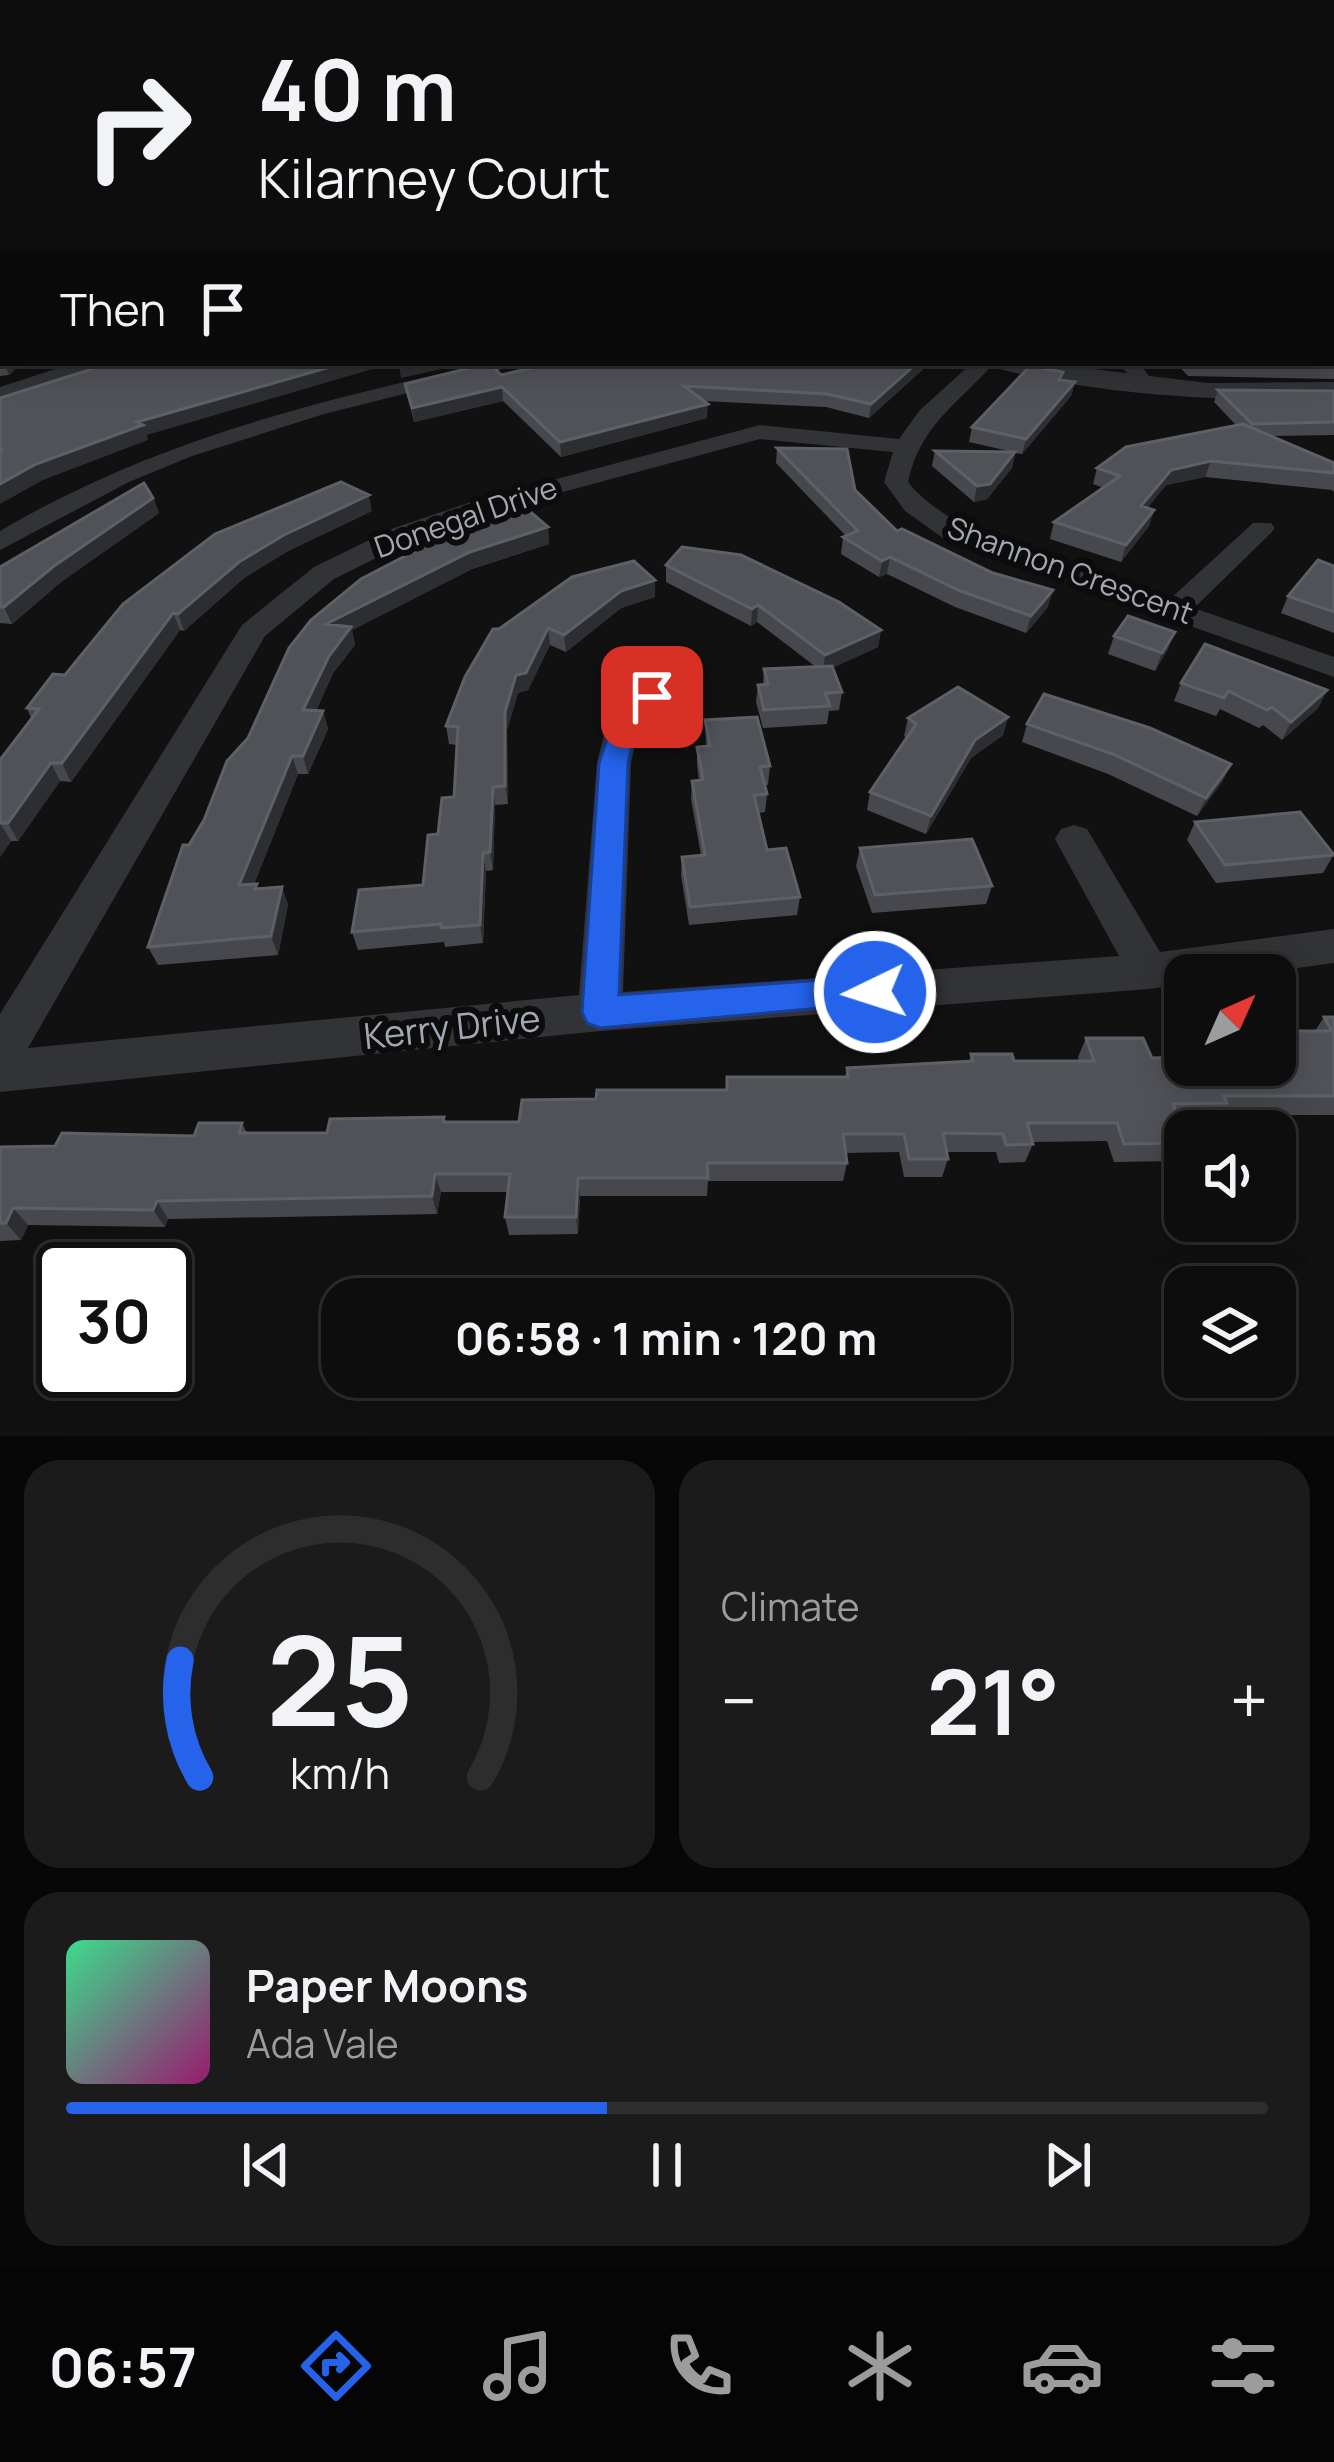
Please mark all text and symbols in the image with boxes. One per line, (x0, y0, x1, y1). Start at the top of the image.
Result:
text: 40 m (258, 31, 457, 146)
icon: right (60, 48, 216, 204)
text: Kilarney Court (258, 140, 611, 214)
icon: arrive (190, 276, 256, 342)
text: Then (60, 278, 166, 340)
street label: Donegal Drive (369, 466, 562, 567)
street label: Shannon Crescent (942, 506, 1199, 633)
pin (601, 646, 703, 748)
icon: arrive (619, 664, 685, 730)
position arrow (812, 929, 938, 1055)
north arrow (1164, 954, 1296, 1086)
map controls (1164, 954, 1296, 1398)
street label: Kerry Drive (361, 993, 543, 1060)
button: sound (1164, 1110, 1296, 1242)
speed limit sign: 30 (36, 1242, 192, 1398)
button: layers (1164, 1266, 1296, 1398)
text: 06:58 · 1 min · 120 m (455, 1307, 877, 1369)
text: Climate (721, 1579, 860, 1633)
text: 25 (266, 1593, 413, 1763)
text: 21° (927, 1639, 1060, 1762)
text: − (721, 1655, 757, 1745)
text: + (1230, 1655, 1268, 1745)
text: km/h (290, 1743, 389, 1802)
text: Paper Moons (246, 1954, 528, 2016)
text: Ada Vale (246, 2016, 399, 2070)
icon: previous (233, 2132, 299, 2198)
icon: pause (634, 2132, 700, 2198)
icon: next (1035, 2132, 1101, 2198)
icon: directions (294, 2324, 378, 2408)
icon: music (476, 2324, 560, 2408)
icon: phone (657, 2324, 741, 2408)
icon: climate (838, 2324, 922, 2408)
icon: car (1020, 2324, 1104, 2408)
icon: filters (1201, 2324, 1285, 2408)
text: 06:57 (49, 2329, 197, 2403)

